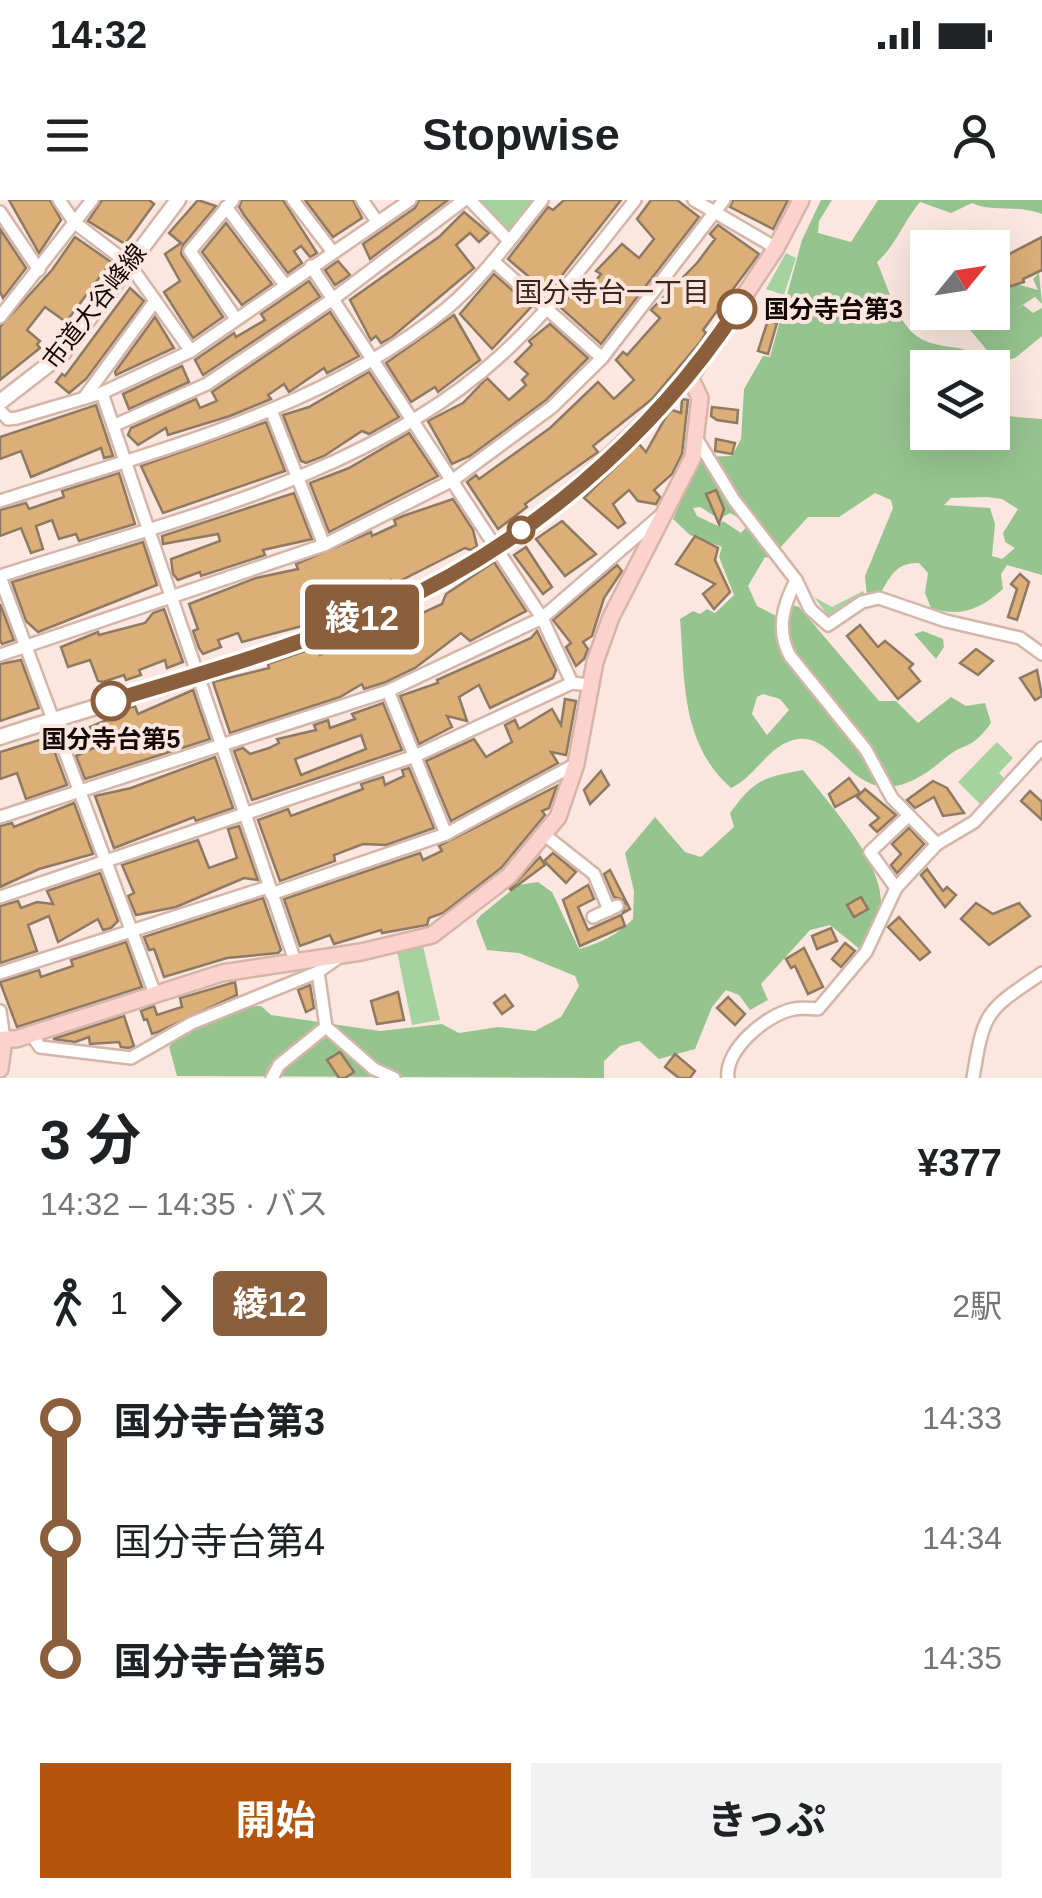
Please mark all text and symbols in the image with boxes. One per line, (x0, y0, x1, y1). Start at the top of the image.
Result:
text: 14:32 (50, 14, 147, 56)
icon: menu (40, 108, 95, 163)
icon: person (947, 108, 1002, 163)
text: Stopwise (422, 109, 620, 160)
north arrow (910, 230, 1010, 330)
map controls (910, 230, 1010, 450)
street label: 市道大谷峰線 (37, 238, 151, 374)
district label: 国分寺台一丁目 (514, 277, 710, 308)
marker: 国分寺台第3 (718, 290, 756, 328)
place label: 国分寺台第3 (764, 295, 903, 323)
button: layers (910, 350, 1010, 450)
unlabelled marker (508, 517, 534, 543)
line badge: 綾12 (304, 584, 420, 650)
text: 綾12 (325, 598, 399, 637)
marker: 国分寺台第5 (92, 682, 130, 720)
place label: 国分寺台第5 (42, 725, 181, 753)
text: 3 分 (40, 1109, 141, 1171)
text: ¥377 (917, 1142, 1002, 1184)
text: 14:32 – 14:35 · バス (40, 1186, 328, 1222)
icon: walk (40, 1276, 95, 1331)
icon: forward (143, 1276, 198, 1331)
text: 綾12 (233, 1284, 307, 1323)
text: 1 (110, 1285, 128, 1321)
text: 2駅 (952, 1288, 1002, 1324)
text: 14:33 (922, 1400, 1002, 1436)
text: 国分寺台第3 (114, 1401, 325, 1443)
text: 14:34 (922, 1520, 1002, 1556)
text: 国分寺台第4 (114, 1521, 325, 1563)
text: 14:35 (922, 1640, 1002, 1676)
text: 国分寺台第5 (114, 1641, 325, 1683)
button: 開始 (40, 1763, 511, 1878)
button: きっぷ (531, 1763, 1002, 1878)

